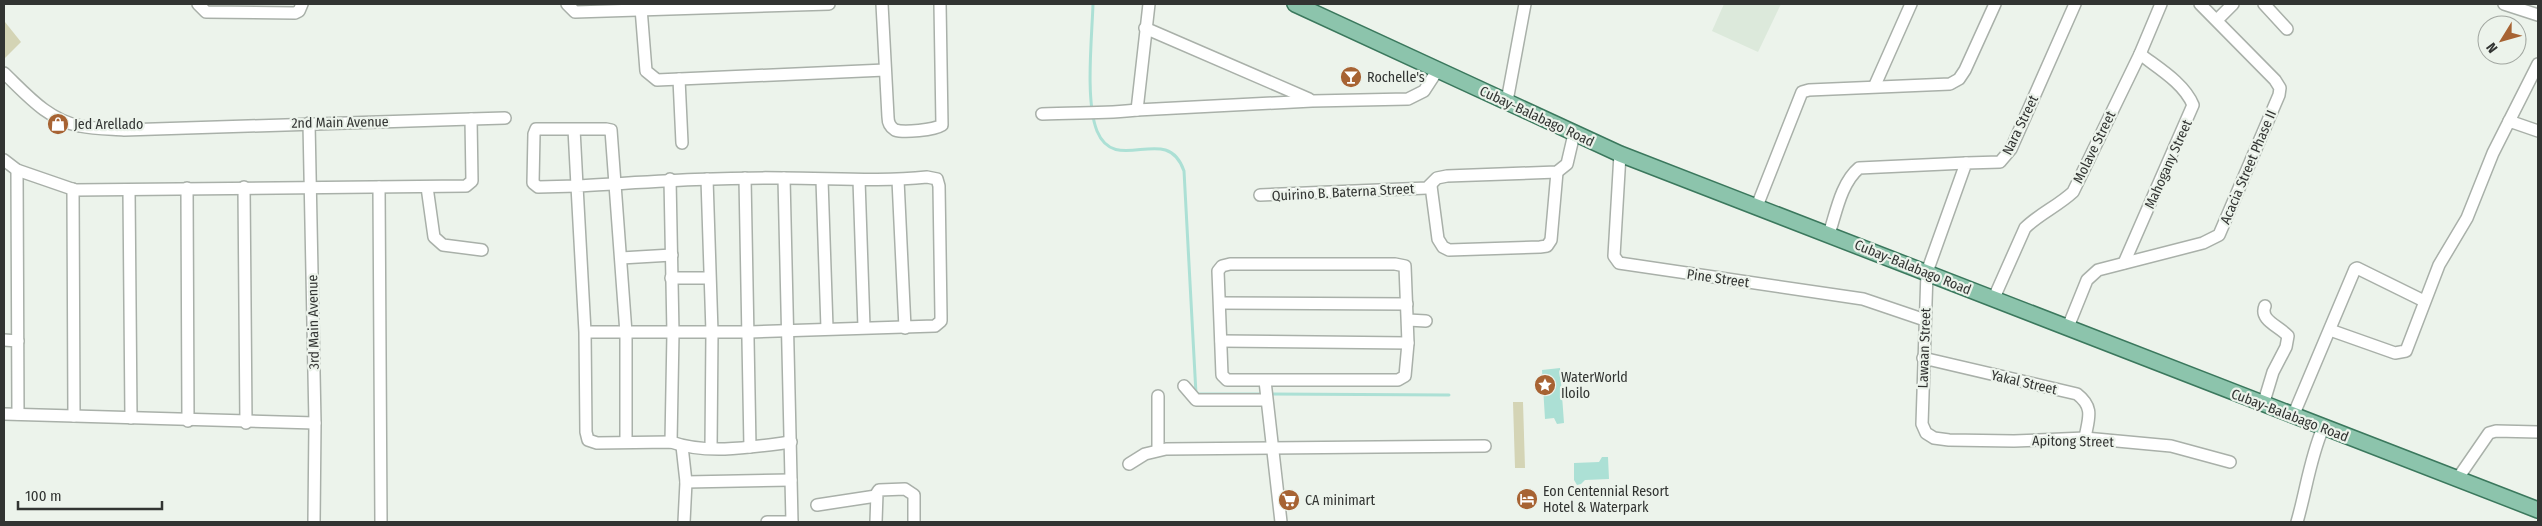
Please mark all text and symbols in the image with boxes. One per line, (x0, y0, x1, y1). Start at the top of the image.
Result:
north arrow (2477, 15, 2527, 65)
text: N (2483, 39, 2501, 56)
bar icon: Rochelle's (1339, 65, 1363, 89)
place label: Rochelle's (1367, 69, 1425, 86)
street label: Cubay-Balabago Road (1477, 82, 1597, 150)
street label: Nara Street (1999, 92, 2042, 158)
street label: Molave Street (2070, 108, 2119, 186)
street label: Acacia Street Phase II (2217, 108, 2280, 227)
shop icon: Jed Arellado (46, 112, 70, 136)
street label: 2nd Main Avenue (291, 113, 389, 132)
place label: Jed Arellado (74, 116, 143, 133)
street label: Mahogany Street (2141, 117, 2196, 212)
street label: Quirino B. Baterna Street (1271, 180, 1415, 205)
street label: Cubay-Balabago Road (1852, 236, 1974, 299)
street label: Pine Street (1686, 266, 1751, 291)
street label: 3rd Main Avenue (304, 274, 323, 369)
street label: Lawaan Street (1915, 307, 1934, 389)
street label: Yakal Street (1989, 367, 2059, 398)
place label: WaterWorld Iloilo (1561, 369, 1628, 402)
place icon: WaterWorld Iloilo (1533, 373, 1557, 397)
street label: Cubay-Balabago Road (2229, 385, 2351, 446)
street label: Apitong Street (2032, 432, 2114, 451)
scale bar (18, 478, 161, 510)
place label: Eon Centennial Resort Hotel & Waterpark (1543, 483, 1669, 516)
text: 100 m (25, 487, 62, 505)
hotel icon: Eon Centennial Resort Hotel & Waterpark (1515, 487, 1539, 511)
supermarket icon: CA minimart (1277, 488, 1301, 512)
place label: CA minimart (1305, 492, 1375, 509)

